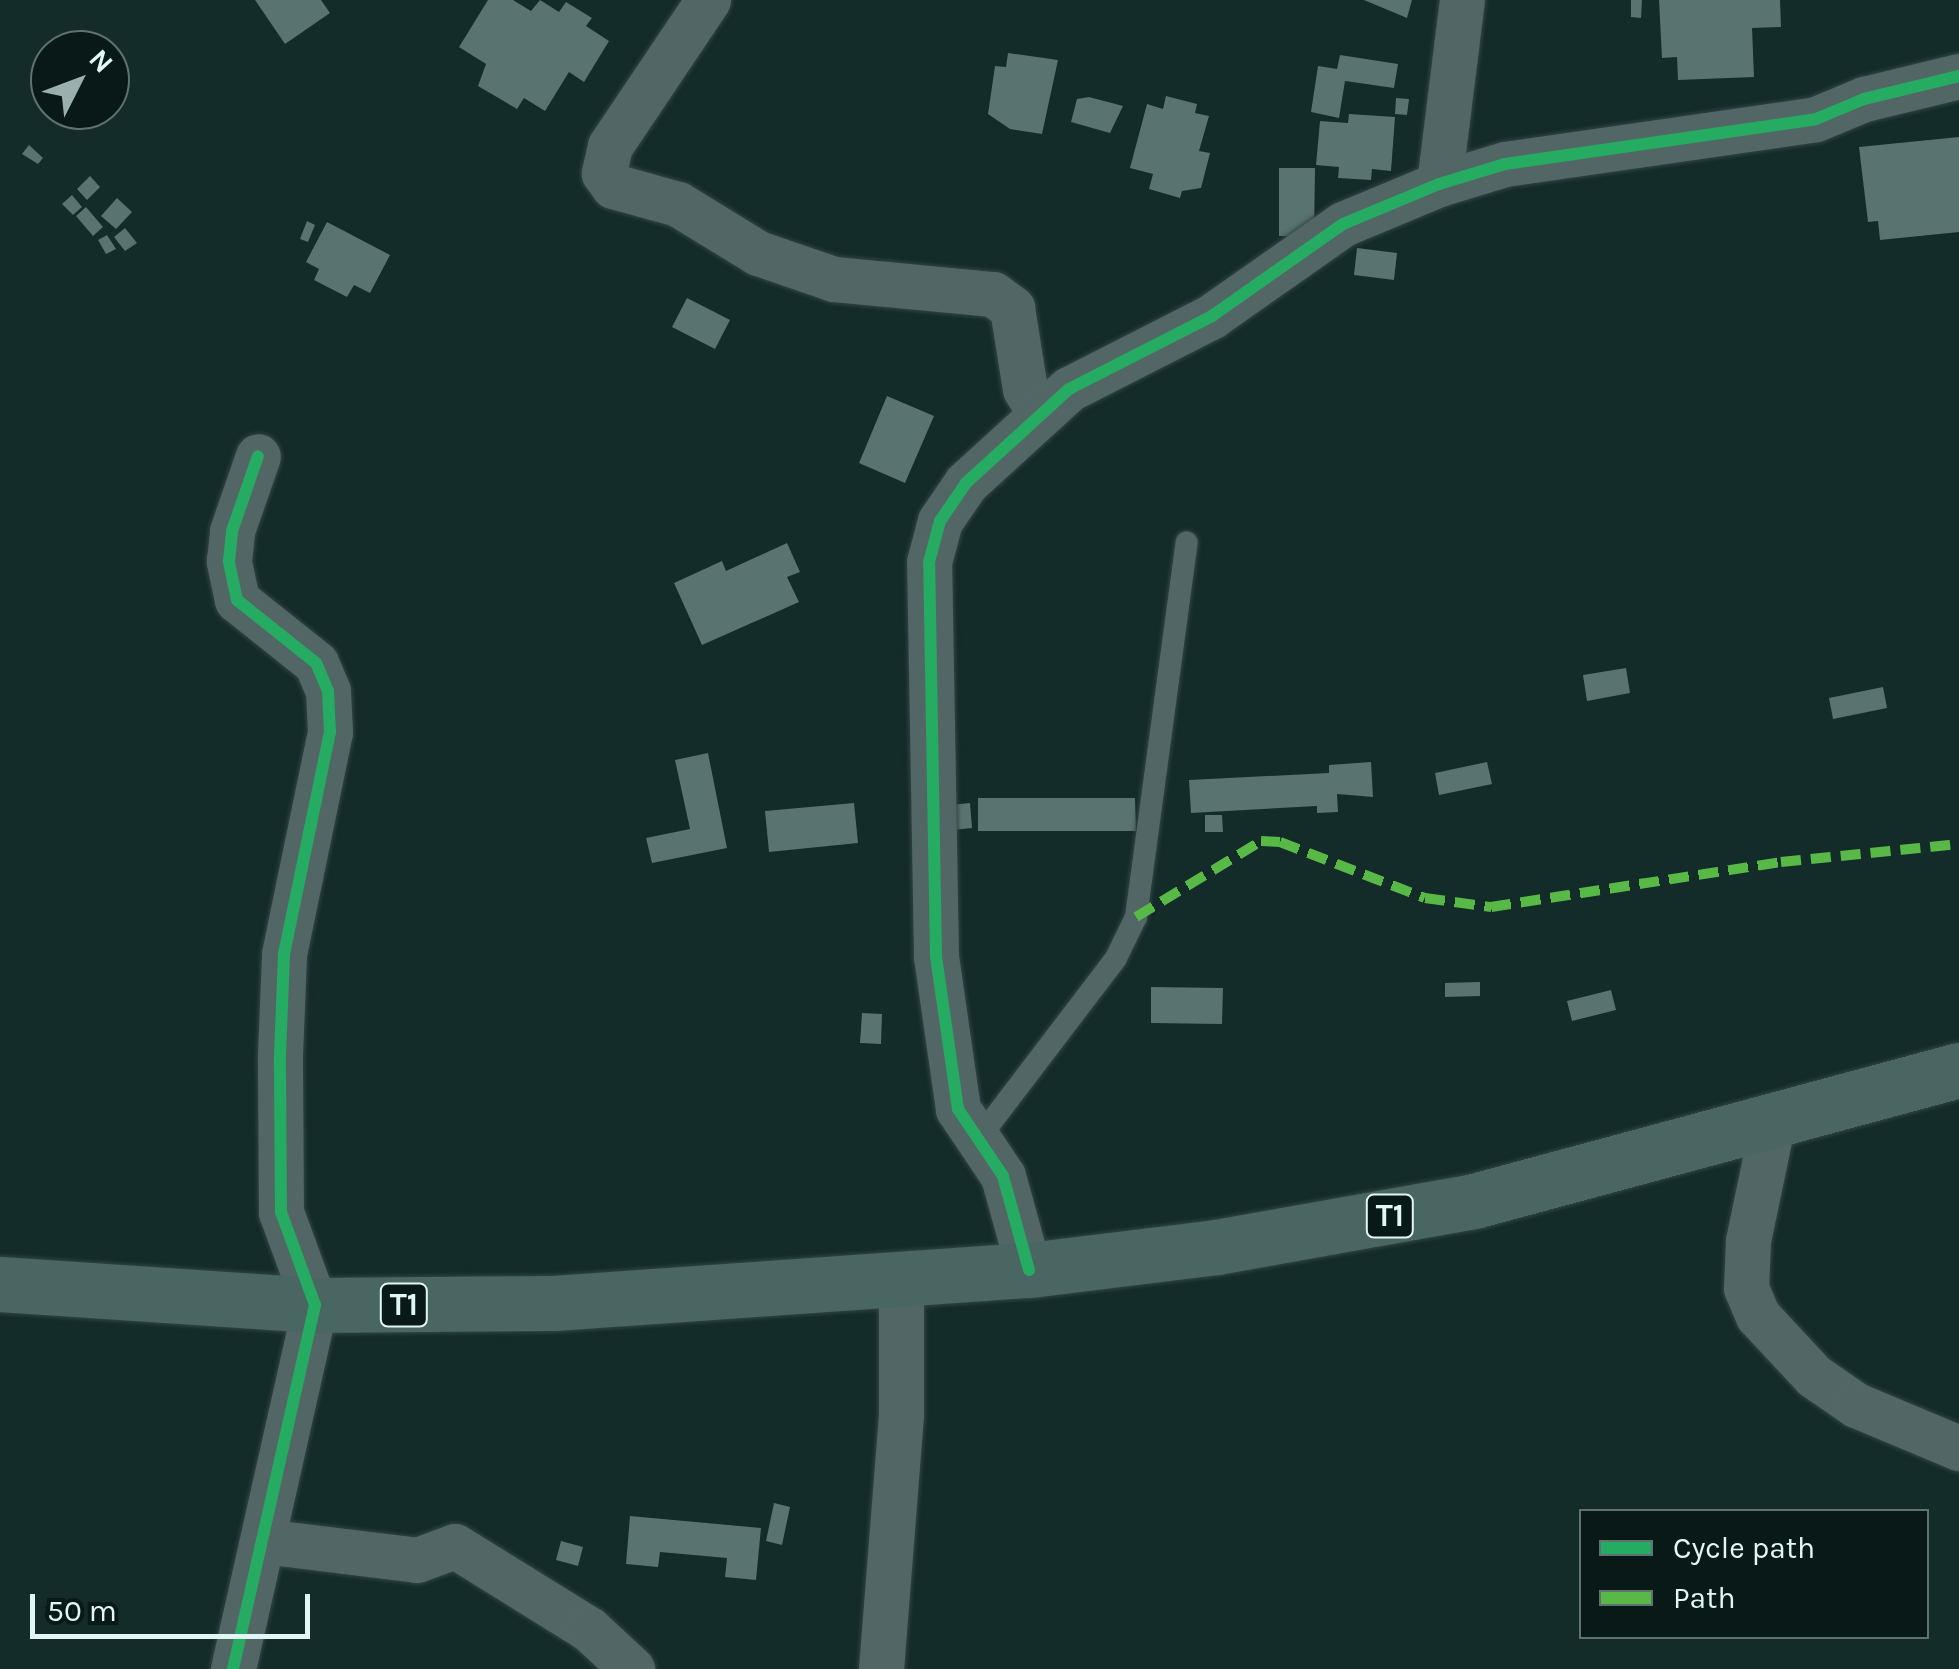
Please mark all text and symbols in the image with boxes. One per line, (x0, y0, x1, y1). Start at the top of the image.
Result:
north arrow (30, 30, 130, 130)
text: N (82, 42, 120, 79)
road number: T1 (1365, 1189, 1415, 1243)
road number: T1 (379, 1278, 429, 1332)
legend (1579, 1509, 1929, 1639)
text: Cycle path (1673, 1530, 1815, 1566)
scale bar (35, 1574, 315, 1636)
text: Path (1673, 1580, 1736, 1616)
text: 50 m (47, 1593, 117, 1629)

